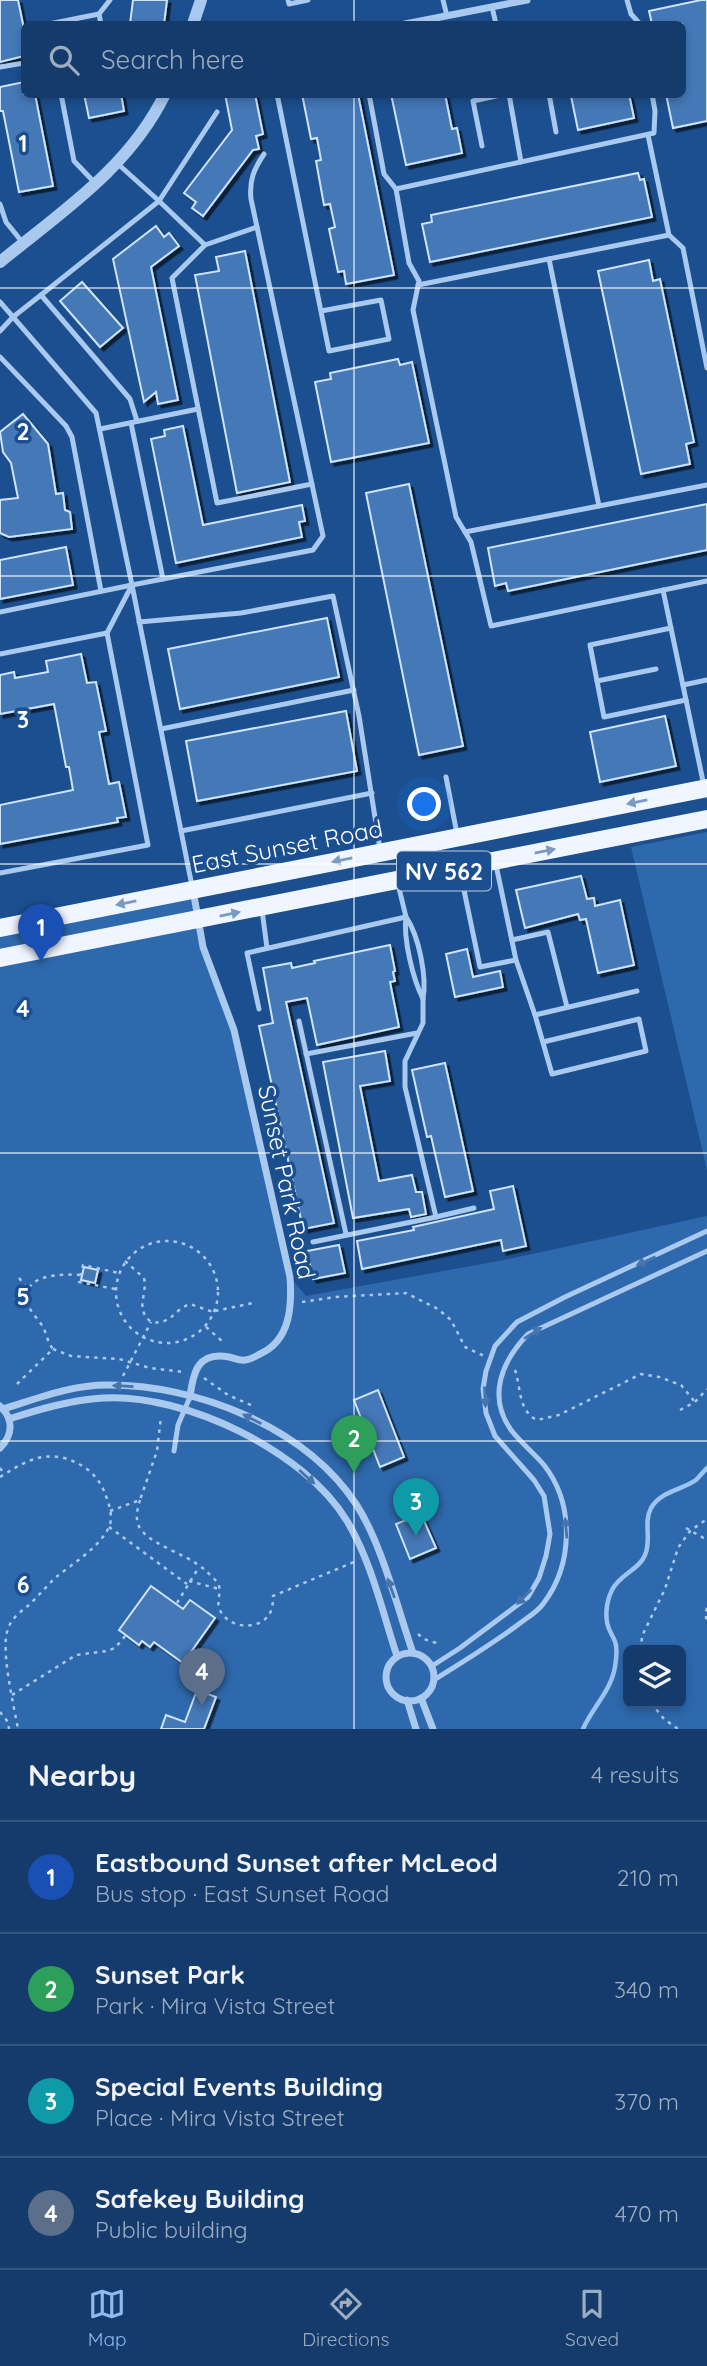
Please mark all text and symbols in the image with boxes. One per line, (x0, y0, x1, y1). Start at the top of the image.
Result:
search box (21, 21, 686, 98)
icon: search (45, 41, 83, 79)
text: Search here (101, 43, 245, 76)
text: 1 (19, 129, 27, 158)
text: 2 (16, 417, 30, 446)
text: 3 (17, 705, 29, 734)
your location (407, 787, 441, 821)
one-way arrow (626, 796, 648, 807)
street label: East Sunset Road (189, 813, 385, 879)
one-way arrow (534, 846, 556, 857)
road number: NV 562 (397, 852, 491, 890)
one-way arrow (331, 855, 353, 866)
one-way arrow (115, 898, 137, 909)
pin: 1 (18, 904, 64, 962)
one-way arrow (219, 908, 241, 919)
text: 4 (16, 994, 30, 1023)
street label: Sunset Park Road (252, 1082, 322, 1282)
one-way arrow (635, 1256, 656, 1267)
text: 5 (16, 1282, 30, 1311)
one-way arrow (524, 1327, 543, 1340)
one-way arrow (112, 1380, 134, 1391)
one-way arrow (479, 1386, 490, 1408)
one-way arrow (242, 1413, 262, 1424)
pin: 2 (331, 1415, 377, 1473)
one-way arrow (298, 1469, 315, 1485)
pin: 3 (393, 1478, 439, 1536)
one-way arrow (560, 1517, 571, 1539)
text: 6 (17, 1570, 29, 1599)
one-way arrow (385, 1578, 396, 1599)
one-way arrow (516, 1589, 532, 1606)
map controls (623, 1645, 686, 1708)
button: layers (623, 1645, 686, 1708)
pin: 4 (179, 1648, 225, 1706)
text: Nearby (28, 1756, 136, 1794)
text: 4 results (591, 1760, 679, 1789)
text: Eastbound Sunset after McLeod (95, 1846, 498, 1879)
text: 1 (47, 1863, 55, 1892)
text: 210 m (617, 1863, 679, 1892)
text: Bus stop · East Sunset Road (95, 1879, 390, 1908)
text: Sunset Park (95, 1958, 245, 1991)
text: 2 (44, 1975, 58, 2004)
text: 340 m (614, 1975, 679, 2004)
text: Park · Mira Vista Street (95, 1991, 335, 2020)
text: Special Events Building (95, 2070, 383, 2103)
text: 3 (45, 2087, 57, 2116)
text: 370 m (614, 2087, 679, 2116)
text: Place · Mira Vista Street (95, 2103, 345, 2132)
text: Safekey Building (95, 2182, 304, 2215)
text: 4 (44, 2199, 58, 2228)
text: 470 m (615, 2199, 679, 2228)
text: Public building (95, 2215, 248, 2244)
tab: Map (88, 2285, 127, 2351)
tab: Directions (302, 2285, 389, 2351)
tab: Saved (565, 2285, 619, 2351)

